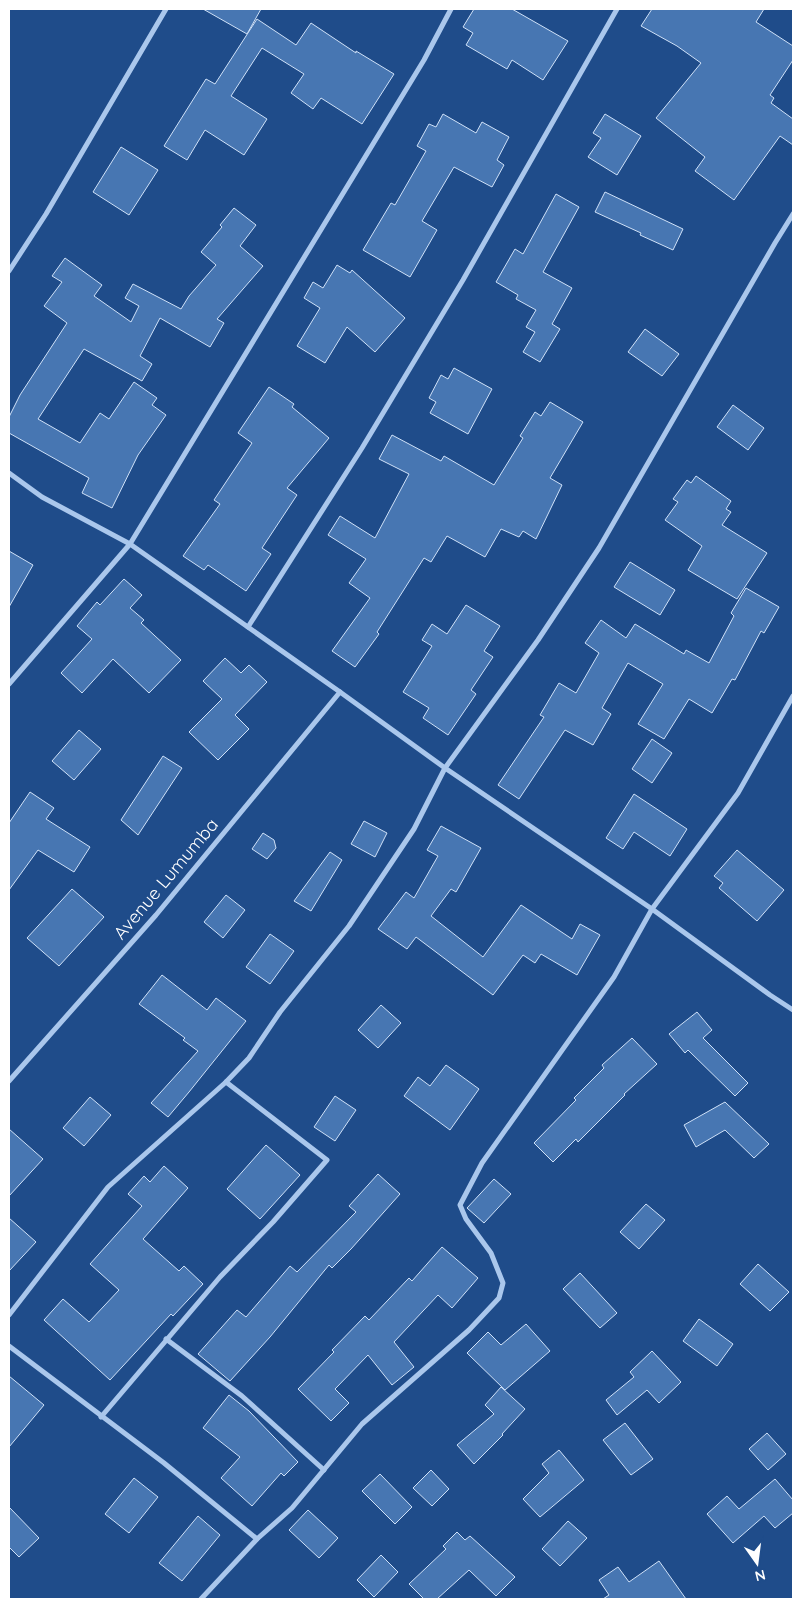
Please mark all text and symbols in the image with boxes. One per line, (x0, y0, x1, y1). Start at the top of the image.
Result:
street label: Avenue Lumumba (108, 813, 223, 944)
north arrow (732, 1538, 782, 1588)
text: N (753, 1566, 767, 1586)

